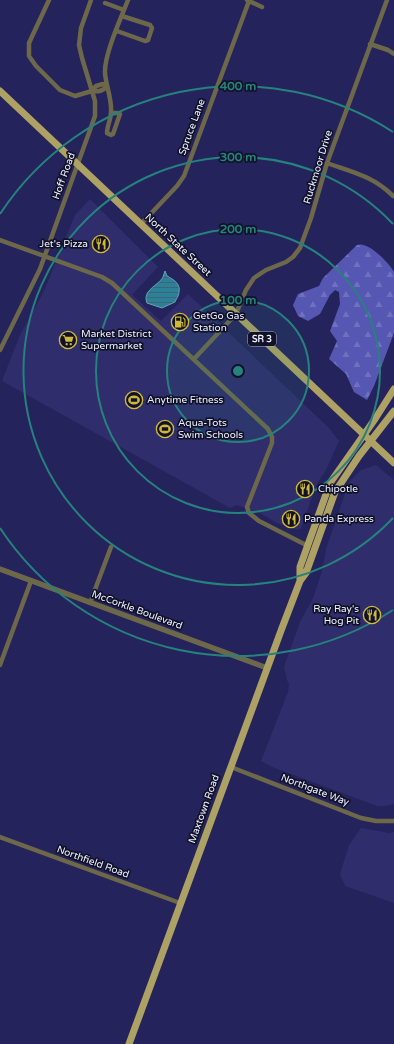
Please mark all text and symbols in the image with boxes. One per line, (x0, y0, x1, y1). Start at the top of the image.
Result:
text: 400 m (220, 79, 256, 93)
street label: Spruce Lane (176, 97, 208, 157)
street label: Ruckmoor Drive (301, 128, 335, 205)
text: 300 m (220, 150, 256, 164)
street label: Hoff Road (50, 151, 78, 201)
street label: North State Street (142, 211, 214, 279)
text: 200 m (220, 222, 256, 236)
restaurant icon: Jet's Pizza (91, 234, 111, 254)
place label: Jet's Pizza (40, 238, 88, 250)
text: 100 m (220, 293, 256, 307)
place label: GetGo Gas Station (193, 310, 244, 334)
fuel station icon: GetGo Gas Station (170, 312, 190, 332)
place label: Market District Supermarket (81, 328, 152, 352)
supermarket icon: Market District Supermarket (58, 330, 78, 350)
road number: SR 3 (248, 332, 276, 346)
centre of rings (231, 364, 245, 378)
sports icon: Anytime Fitness (124, 390, 144, 410)
place label: Anytime Fitness (147, 394, 224, 406)
place label: Aqua-Tots Swim Schools (178, 417, 243, 441)
sports icon: Aqua-Tots Swim Schools (155, 419, 175, 439)
restaurant icon: Chipotle (295, 479, 315, 499)
place label: Chipotle (318, 483, 358, 495)
restaurant icon: Panda Express (281, 509, 301, 529)
place label: Panda Express (304, 513, 374, 525)
street label: McCorkle Boulevard (90, 588, 184, 632)
place label: Ray Ray's Hog Pit (313, 603, 359, 627)
restaurant icon: Ray Ray's Hog Pit (362, 605, 382, 625)
street label: Northgate Way (279, 771, 351, 809)
street label: Maxtown Road (186, 773, 222, 845)
street label: Northfield Road (55, 843, 131, 881)

